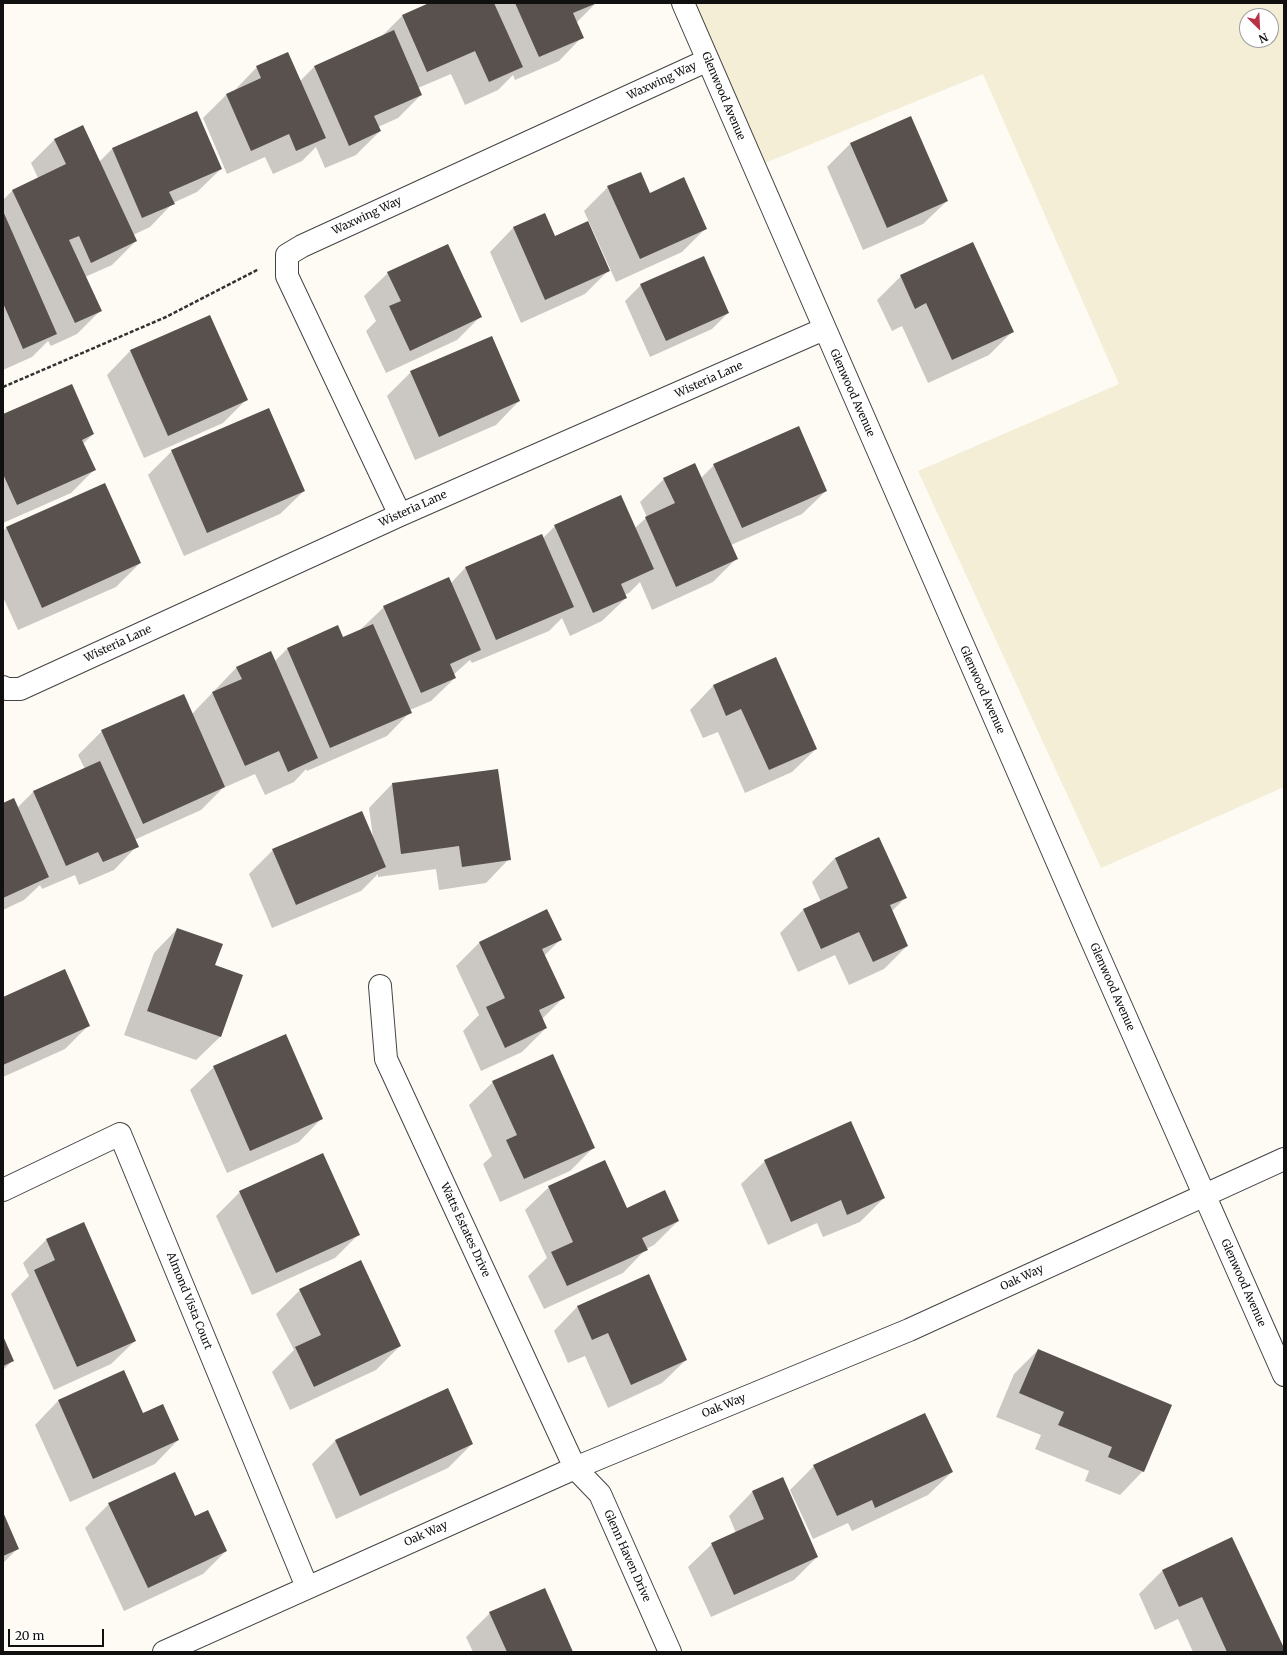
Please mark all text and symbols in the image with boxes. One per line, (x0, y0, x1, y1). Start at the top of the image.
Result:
north arrow (1239, 8, 1279, 48)
text: N (1257, 30, 1270, 46)
street label: Glenwood Avenue (698, 50, 748, 142)
street label: Waxwing Way (625, 59, 699, 103)
street label: Waxwing Way (330, 194, 404, 238)
street label: Glenwood Avenue (827, 347, 877, 439)
street label: Wisteria Lane (673, 359, 745, 401)
street label: Wisteria Lane (377, 488, 449, 530)
street label: Wisteria Lane (82, 623, 154, 665)
street label: Glenwood Avenue (957, 644, 1007, 736)
street label: Glenwood Avenue (1087, 941, 1137, 1033)
street label: Watts Estates Drive (437, 1181, 493, 1279)
street label: Glenwood Avenue (1218, 1237, 1268, 1329)
street label: Almond Vista Court (163, 1250, 215, 1352)
street label: Oak Way (998, 1262, 1046, 1294)
street label: Oak Way (700, 1391, 748, 1421)
street label: Glenn Haven Drive (601, 1508, 653, 1604)
street label: Oak Way (402, 1519, 450, 1549)
scale bar (10, 1621, 106, 1647)
text: 20 m (15, 1628, 44, 1643)

